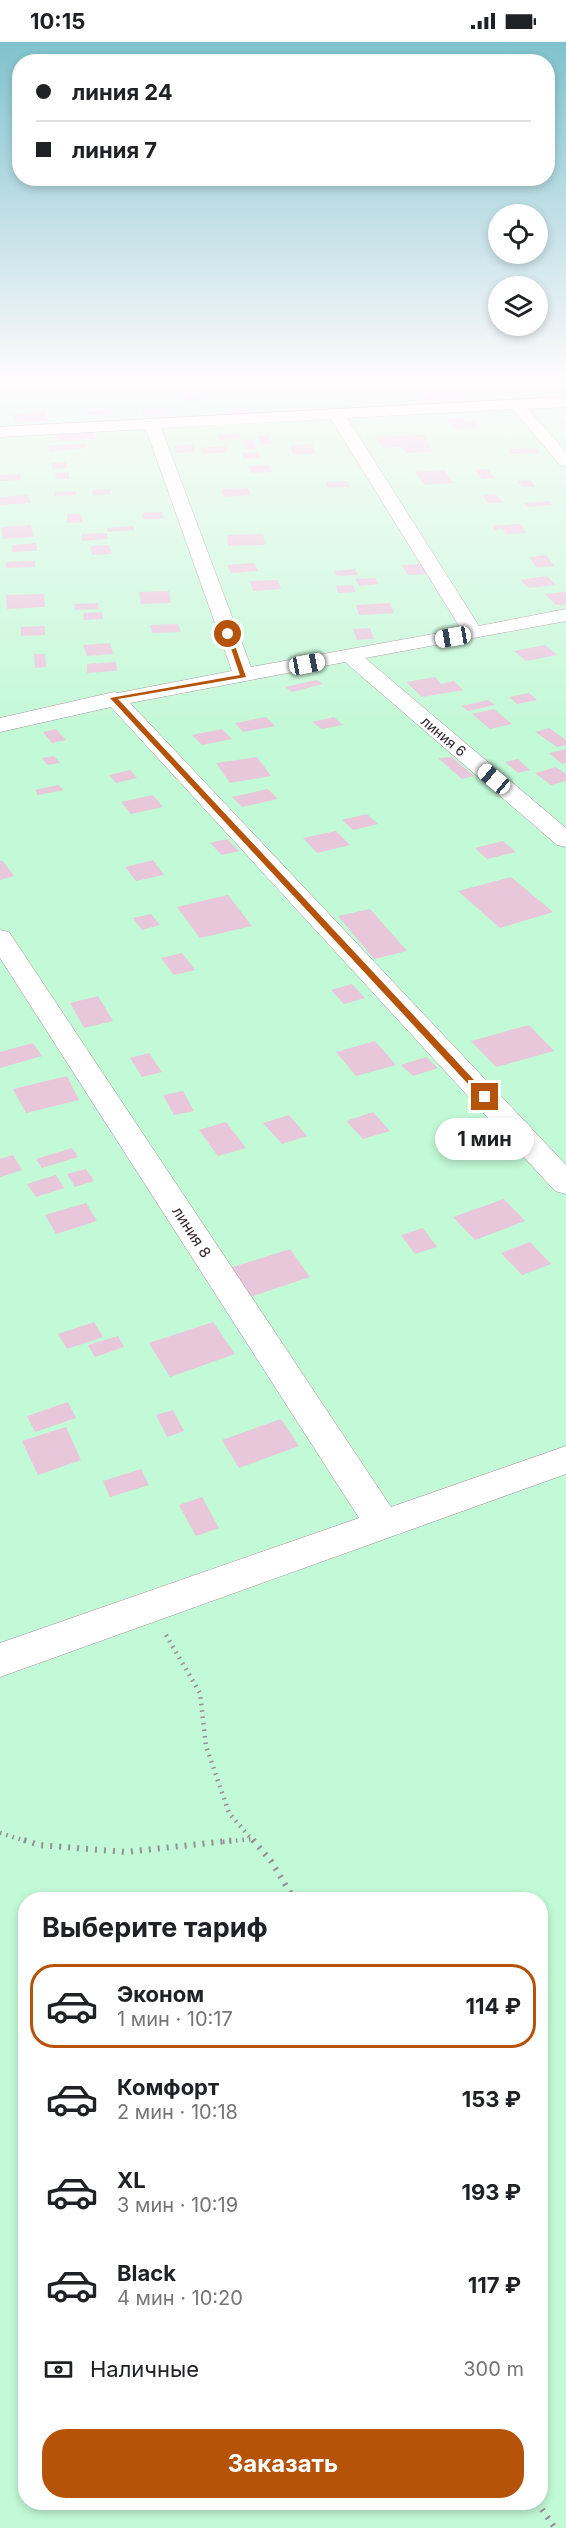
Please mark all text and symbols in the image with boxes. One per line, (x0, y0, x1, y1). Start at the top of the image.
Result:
text: 10:15 (30, 8, 85, 34)
text: линия 24 (72, 79, 173, 105)
text: линия 7 (72, 137, 157, 163)
map controls (488, 204, 548, 336)
button: locate (488, 204, 548, 264)
button: layers (488, 276, 548, 336)
route start (214, 620, 241, 647)
car (434, 625, 472, 649)
car (288, 652, 326, 676)
street label: линия 6 (418, 712, 470, 760)
car (474, 761, 514, 797)
route end (471, 1083, 498, 1110)
callout: 1 мин (436, 1118, 534, 1160)
text: 1 мин (457, 1127, 512, 1151)
street label: линия 8 (168, 1203, 216, 1261)
text: Выберите тариф (42, 1911, 268, 1944)
icon: car (45, 1979, 99, 2033)
text: Эконом (117, 1981, 204, 2007)
text: 114 ₽ (466, 1993, 521, 2019)
text: 1 мин · 10:17 (117, 2007, 233, 2031)
icon: car (45, 2072, 99, 2126)
text: Комфорт (117, 2074, 219, 2100)
text: 153 ₽ (462, 2086, 521, 2112)
text: 2 мин · 10:18 (117, 2100, 238, 2124)
icon: car (45, 2165, 99, 2219)
text: XL (117, 2167, 146, 2193)
text: 193 ₽ (461, 2179, 521, 2205)
text: 3 мин · 10:19 (117, 2193, 238, 2217)
icon: car (45, 2258, 99, 2312)
text: Black (117, 2260, 176, 2286)
text: 117 ₽ (468, 2272, 521, 2298)
text: 4 мин · 10:20 (117, 2286, 243, 2310)
icon: cash (42, 2353, 75, 2386)
text: Наличные (90, 2356, 199, 2382)
text: 300 m (463, 2357, 524, 2381)
button: Заказать (42, 2429, 524, 2498)

